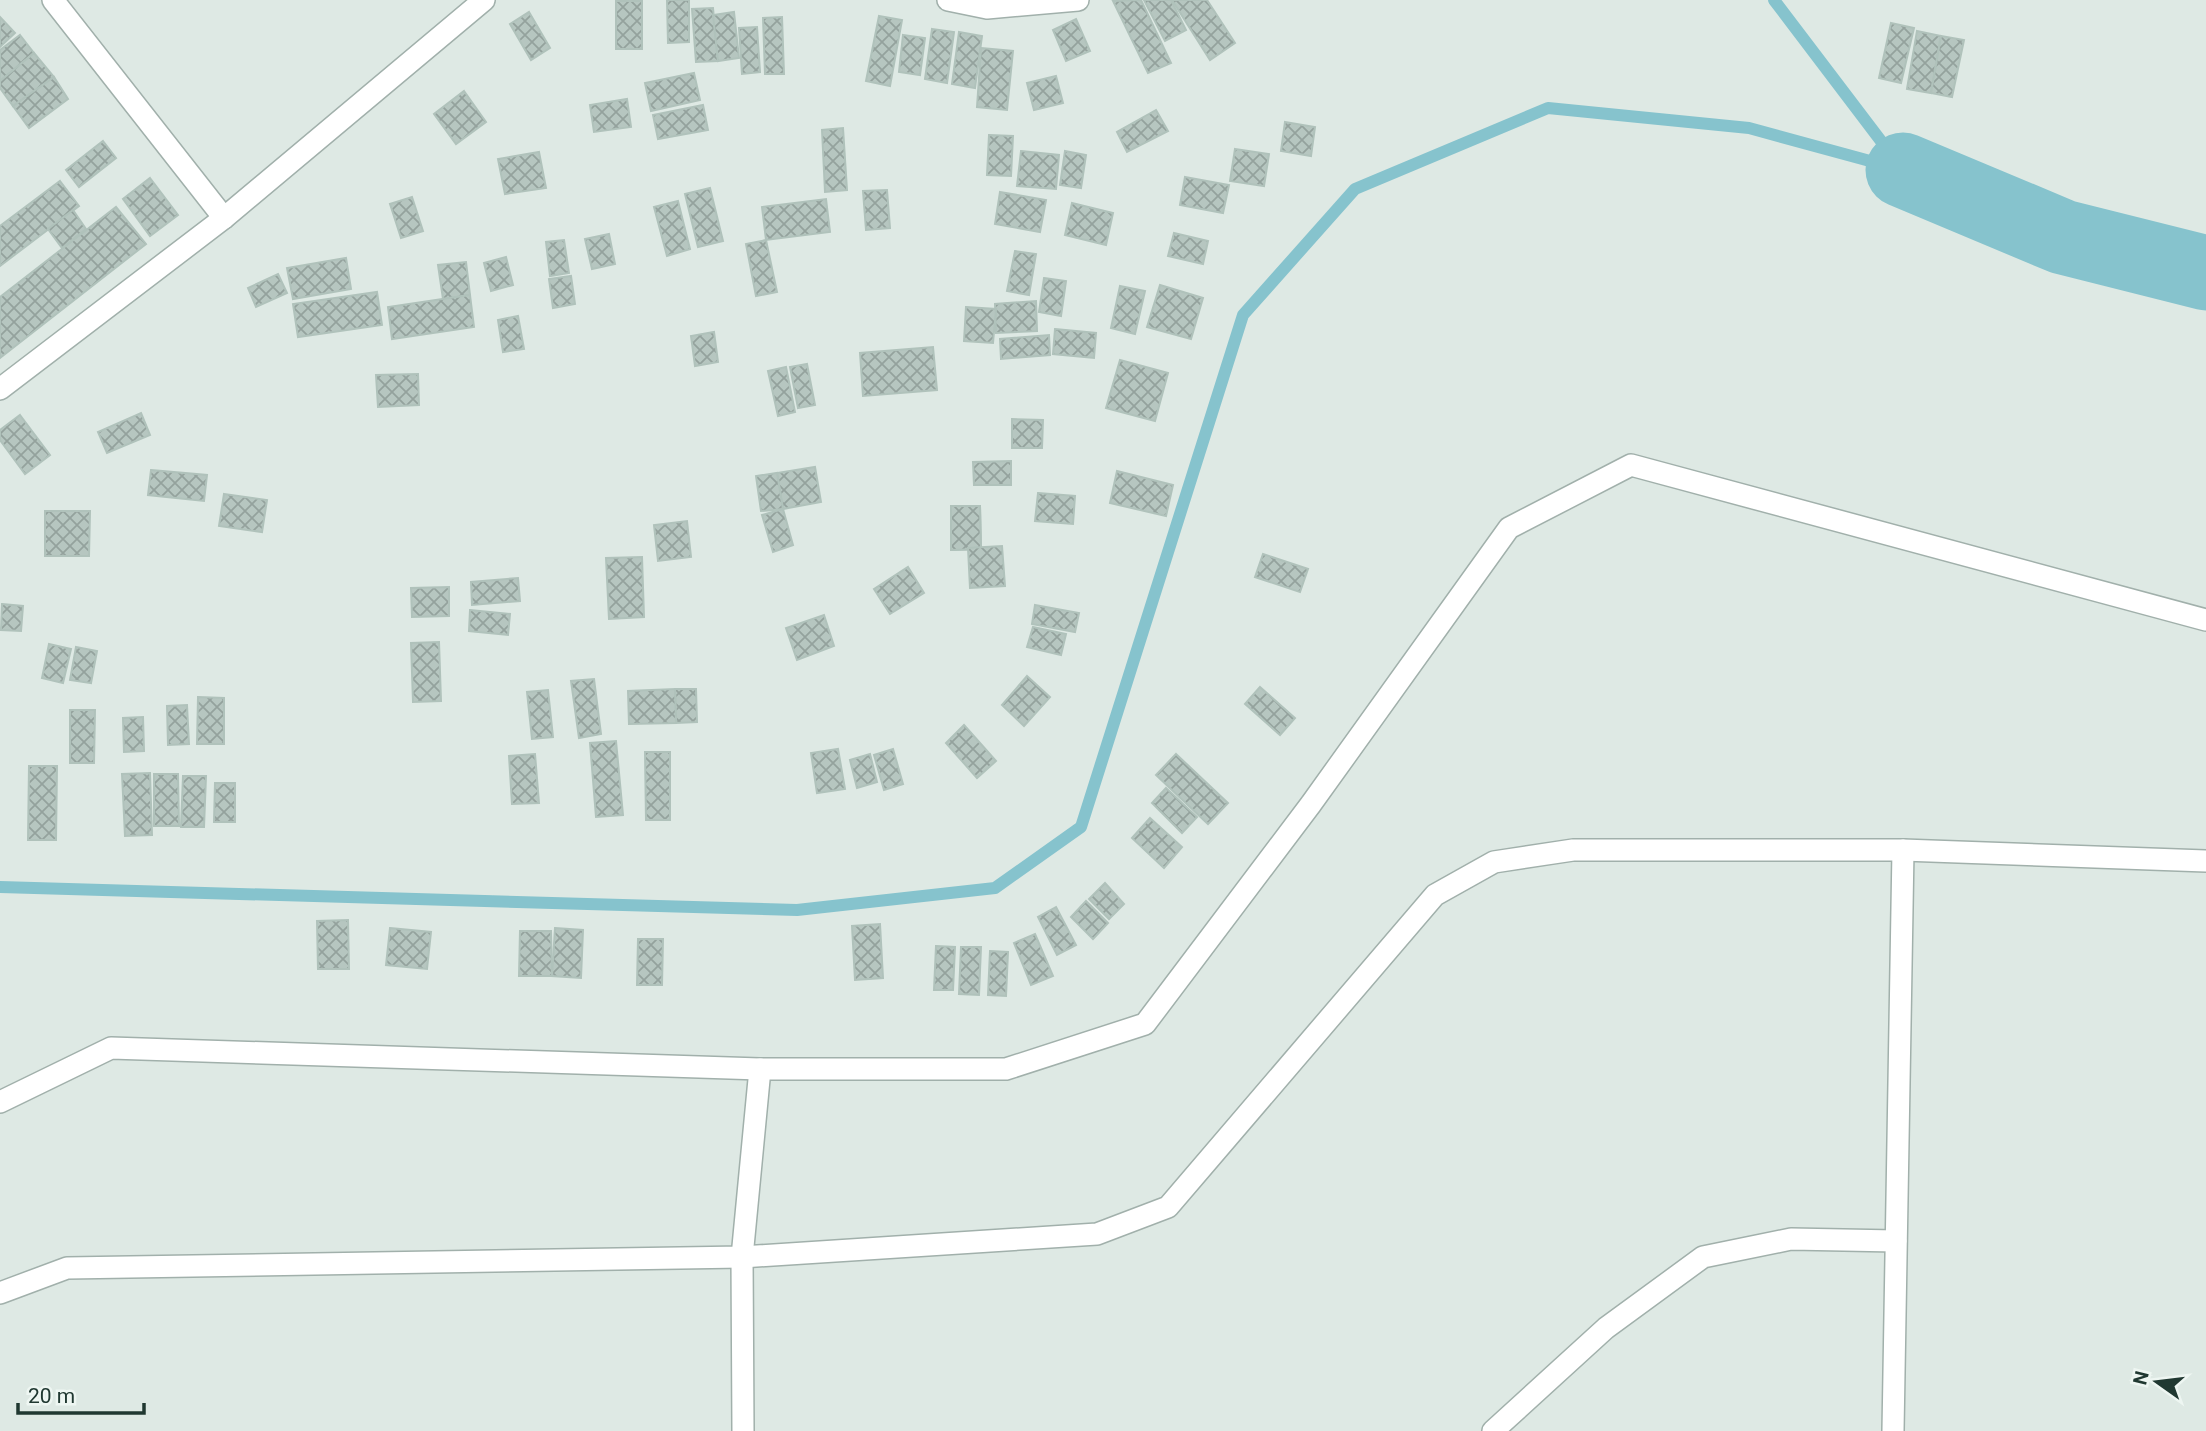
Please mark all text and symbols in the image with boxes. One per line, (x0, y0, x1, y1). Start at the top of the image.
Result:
north arrow (2122, 1347, 2192, 1417)
text: N (2128, 1369, 2154, 1387)
scale bar (18, 1372, 144, 1416)
text: 20 m (28, 1384, 75, 1408)

